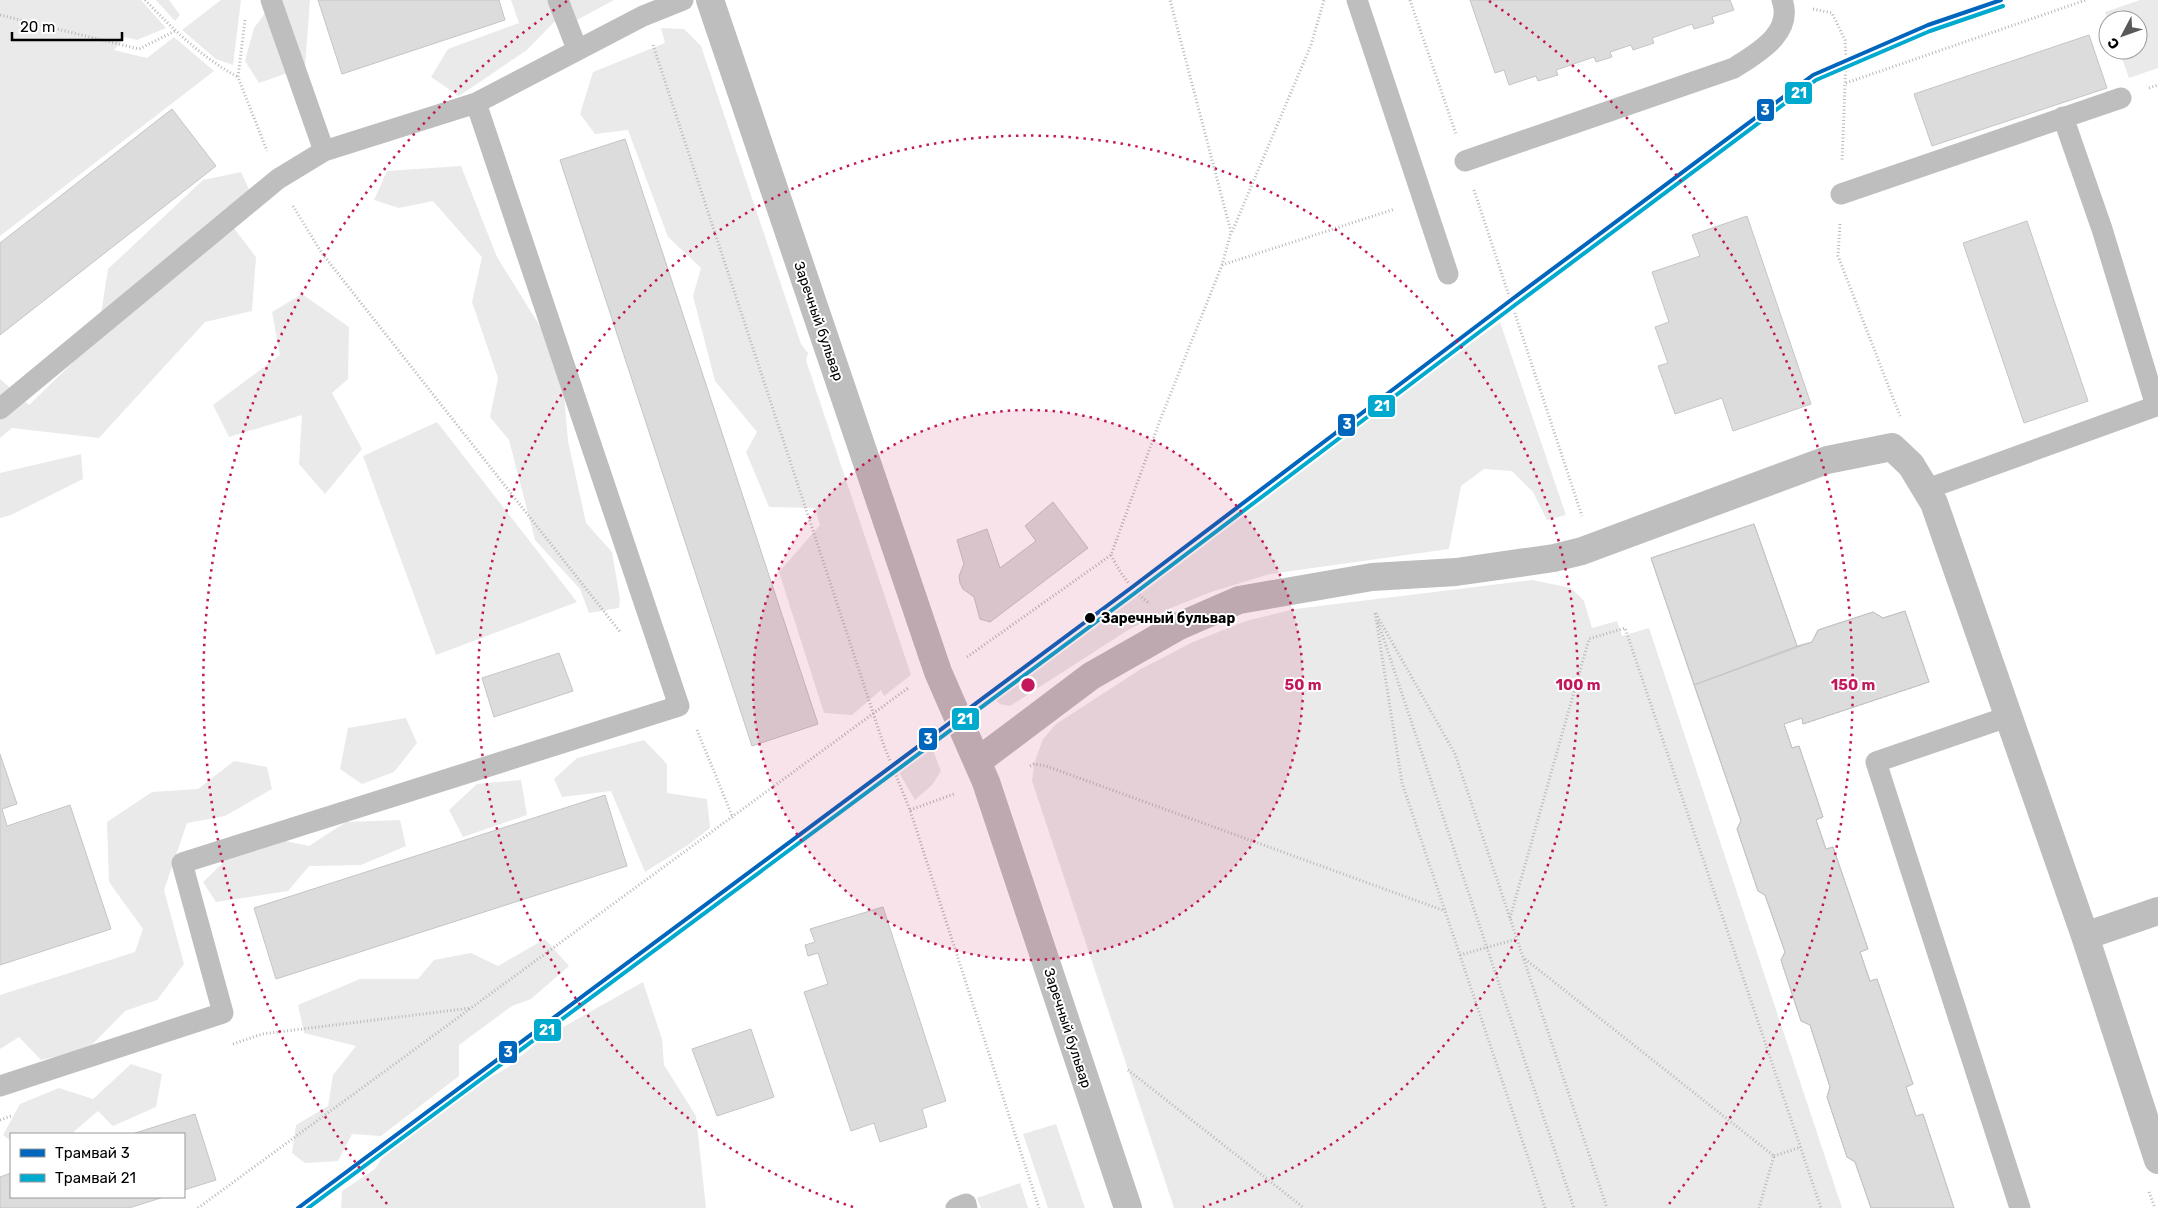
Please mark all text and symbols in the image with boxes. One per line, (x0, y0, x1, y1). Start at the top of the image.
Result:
scale bar (12, 10, 122, 42)
north arrow (2098, 10, 2148, 60)
text: 20 m (20, 18, 55, 36)
text: С (2104, 34, 2123, 52)
line badge: 21 (1784, 81, 1813, 105)
text: 21 (1791, 85, 1807, 102)
line badge: 3 (1756, 98, 1775, 122)
text: 3 (1760, 102, 1770, 119)
street label: Заречный бульвар (790, 259, 847, 383)
line badge: 21 (1367, 394, 1396, 418)
text: 21 (1374, 398, 1390, 415)
line badge: 3 (1337, 413, 1356, 437)
text: 3 (1342, 416, 1352, 433)
place label: Заречный бульвар (1101, 610, 1235, 627)
marker: Заречный бульвар (1083, 611, 1097, 625)
centre of rings (1019, 676, 1037, 694)
text: 50 m (1285, 676, 1321, 694)
text: 100 m (1556, 676, 1600, 694)
text: 150 m (1831, 676, 1875, 694)
line badge: 21 (951, 707, 980, 731)
text: 21 (957, 711, 973, 728)
line badge: 3 (918, 727, 938, 751)
text: 3 (923, 731, 933, 748)
street label: Заречный бульвар (1040, 966, 1095, 1090)
line badge: 21 (533, 1018, 562, 1042)
text: 21 (539, 1022, 555, 1039)
line badge: 3 (498, 1040, 518, 1064)
text: 3 (503, 1044, 513, 1061)
legend (10, 1133, 185, 1198)
text: Трамвай 3 (55, 1144, 130, 1162)
text: Трамвай 21 (55, 1169, 136, 1187)

